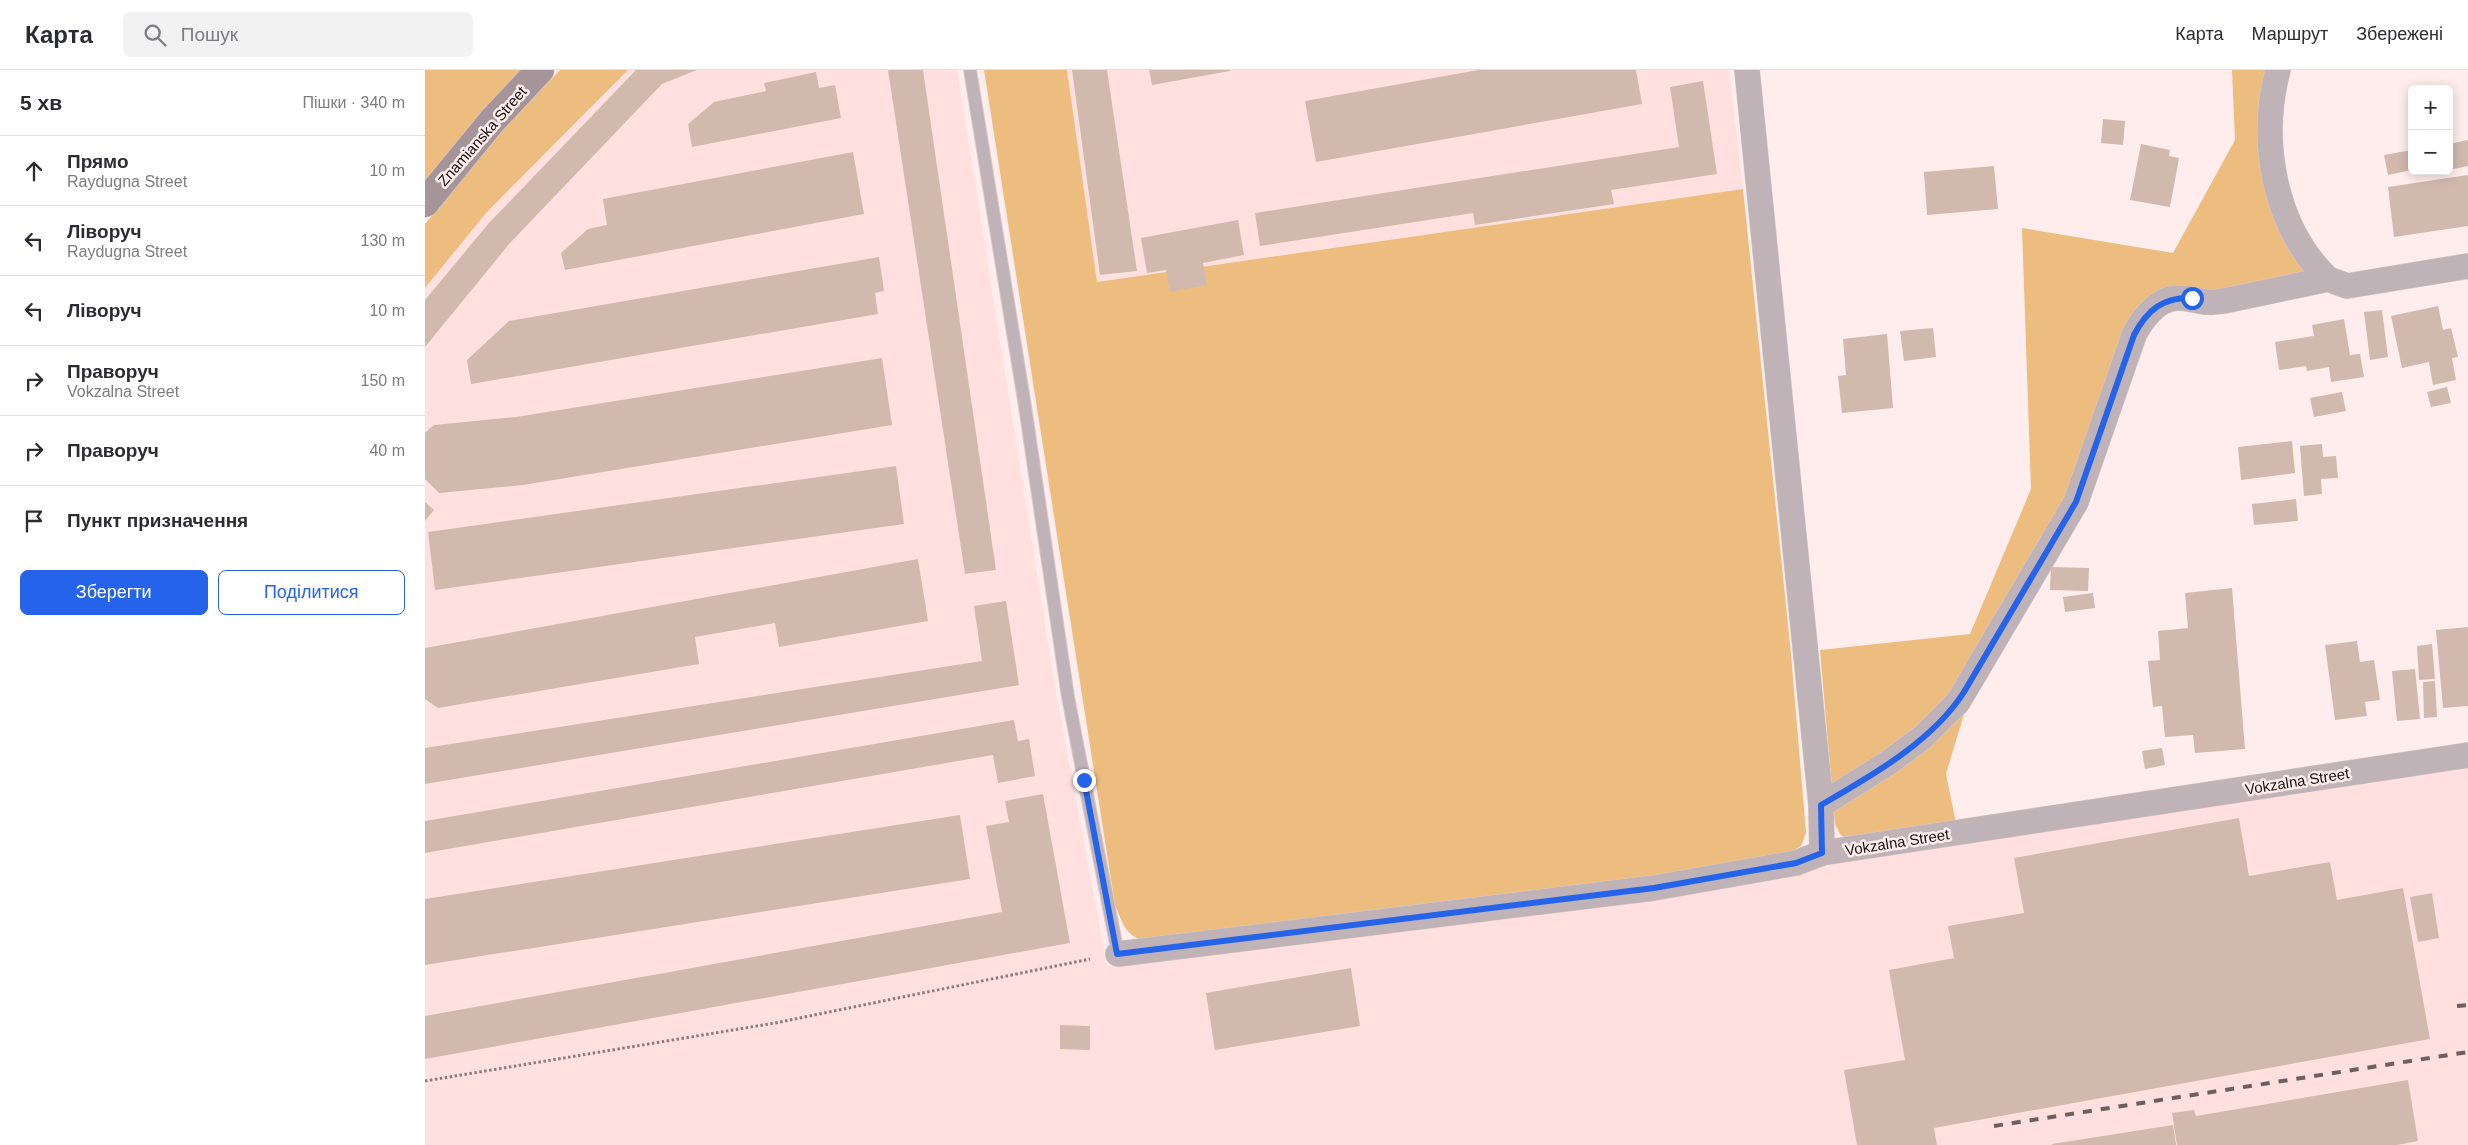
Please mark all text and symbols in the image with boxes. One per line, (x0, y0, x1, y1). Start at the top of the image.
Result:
search box (123, 12, 473, 57)
text: Карта (25, 21, 93, 48)
icon: search (141, 21, 169, 49)
text: Пошук (181, 24, 238, 45)
text: Карта (2175, 24, 2223, 44)
text: Маршрут (2251, 24, 2328, 44)
text: Збережені (2356, 24, 2443, 44)
street label: Znamianska Street (434, 82, 530, 189)
map controls (2408, 85, 2453, 175)
button: + (2408, 85, 2453, 130)
text: 5 хв (20, 91, 62, 114)
text: Пішки · 340 m (302, 94, 405, 111)
button: − (2408, 130, 2453, 175)
text: Прямо (67, 151, 129, 172)
icon: ahead (20, 157, 48, 185)
text: 10 m (369, 162, 405, 179)
text: Raydugna Street (67, 173, 187, 190)
text: Ліворуч (67, 221, 142, 242)
icon: left (20, 227, 48, 255)
text: 130 m (361, 232, 405, 249)
text: Raydugna Street (67, 243, 187, 260)
route start (2181, 287, 2204, 310)
icon: left (20, 297, 48, 325)
text: Ліворуч (67, 300, 142, 321)
text: 10 m (369, 302, 405, 319)
text: Праворуч (67, 361, 159, 382)
icon: right (20, 367, 48, 395)
text: 150 m (361, 372, 405, 389)
text: Vokzalna Street (67, 383, 179, 400)
icon: right (20, 437, 48, 465)
text: Праворуч (67, 440, 159, 461)
text: 40 m (369, 442, 405, 459)
icon: arrive (20, 507, 48, 535)
text: Пункт призначення (67, 510, 248, 531)
button: Зберегти (20, 570, 208, 615)
button: Поділитися (218, 570, 405, 615)
street label: Vokzalna Street (2244, 764, 2351, 798)
route end (1073, 769, 1096, 792)
street label: Vokzalna Street (1844, 825, 1951, 859)

